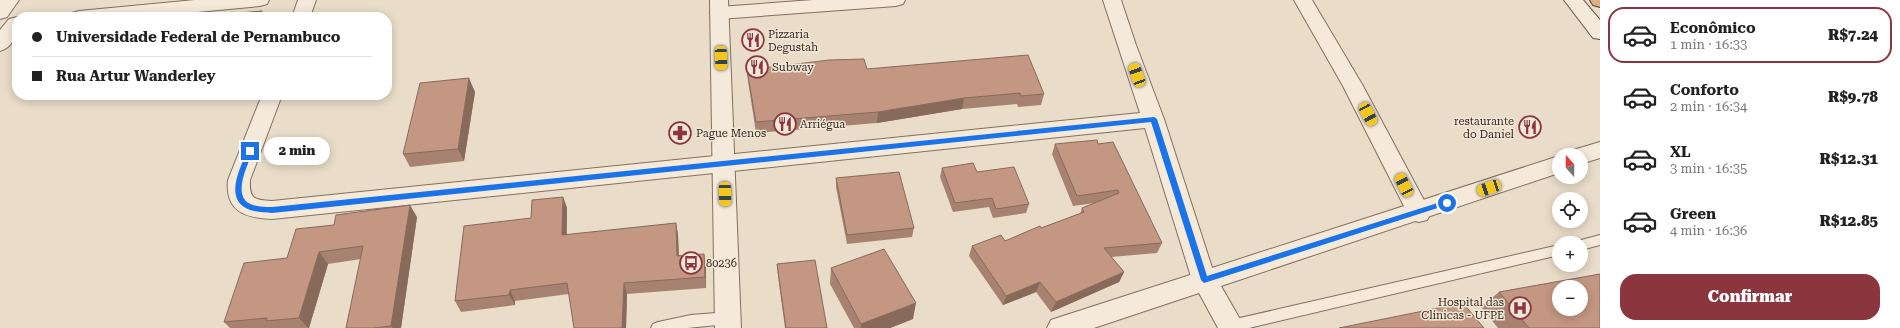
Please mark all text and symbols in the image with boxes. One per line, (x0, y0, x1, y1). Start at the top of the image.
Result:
icon: car (1622, 17, 1658, 53)
text: Econômico (1670, 19, 1756, 37)
text: R$7.24 (1828, 26, 1878, 44)
restaurant icon: Pizzaria Degustah (740, 27, 766, 53)
text: Universidade Federal de Pernambuco (56, 28, 341, 46)
place label: Pizzaria Degustah (768, 28, 818, 54)
text: 1 min · 16:33 (1670, 37, 1747, 52)
car (715, 46, 727, 70)
restaurant icon: Subway (744, 54, 770, 80)
place label: Subway (772, 61, 814, 74)
car (1127, 62, 1147, 88)
text: Rua Artur Wanderley (56, 67, 216, 85)
icon: car (1622, 79, 1658, 115)
text: Conforto (1670, 81, 1739, 99)
text: R$9.78 (1828, 88, 1878, 106)
text: 2 min · 16:34 (1670, 99, 1747, 114)
car (1357, 101, 1379, 127)
restaurant icon: Arriégua (772, 111, 798, 137)
restaurant icon: restaurante do Daniel (1517, 114, 1543, 140)
place label: restaurante do Daniel (1454, 115, 1515, 141)
place label: Arriégua (800, 118, 845, 131)
pharmacy icon: Pague Menos (667, 120, 693, 146)
place label: Pague Menos (696, 127, 766, 140)
callout: 2 min (264, 137, 330, 165)
icon: car (1622, 141, 1658, 177)
route end (241, 142, 259, 160)
text: 2 min (279, 143, 315, 158)
text: XL (1670, 143, 1691, 161)
north arrow (1552, 148, 1588, 184)
map controls (1552, 148, 1588, 316)
text: R$12.31 (1820, 150, 1878, 168)
text: 3 min · 16:35 (1670, 161, 1747, 176)
car (1393, 172, 1415, 198)
car (1476, 178, 1502, 198)
car (719, 182, 731, 206)
button: locate (1552, 192, 1588, 228)
route start (1438, 194, 1456, 212)
icon: car (1622, 203, 1658, 239)
text: Green (1670, 205, 1716, 223)
text: R$12.85 (1820, 212, 1878, 230)
text: 4 min · 16:36 (1670, 223, 1747, 238)
button: + (1552, 236, 1588, 272)
bus stop icon: 80236 (678, 250, 704, 276)
place label: 80236 (706, 257, 737, 270)
button: Confirmar (1620, 274, 1880, 320)
button: − (1552, 280, 1588, 316)
hospital icon: Hospital das Clínicas - UFPE (1507, 295, 1533, 321)
place label: Hospital das Clínicas - UFPE (1421, 296, 1504, 322)

